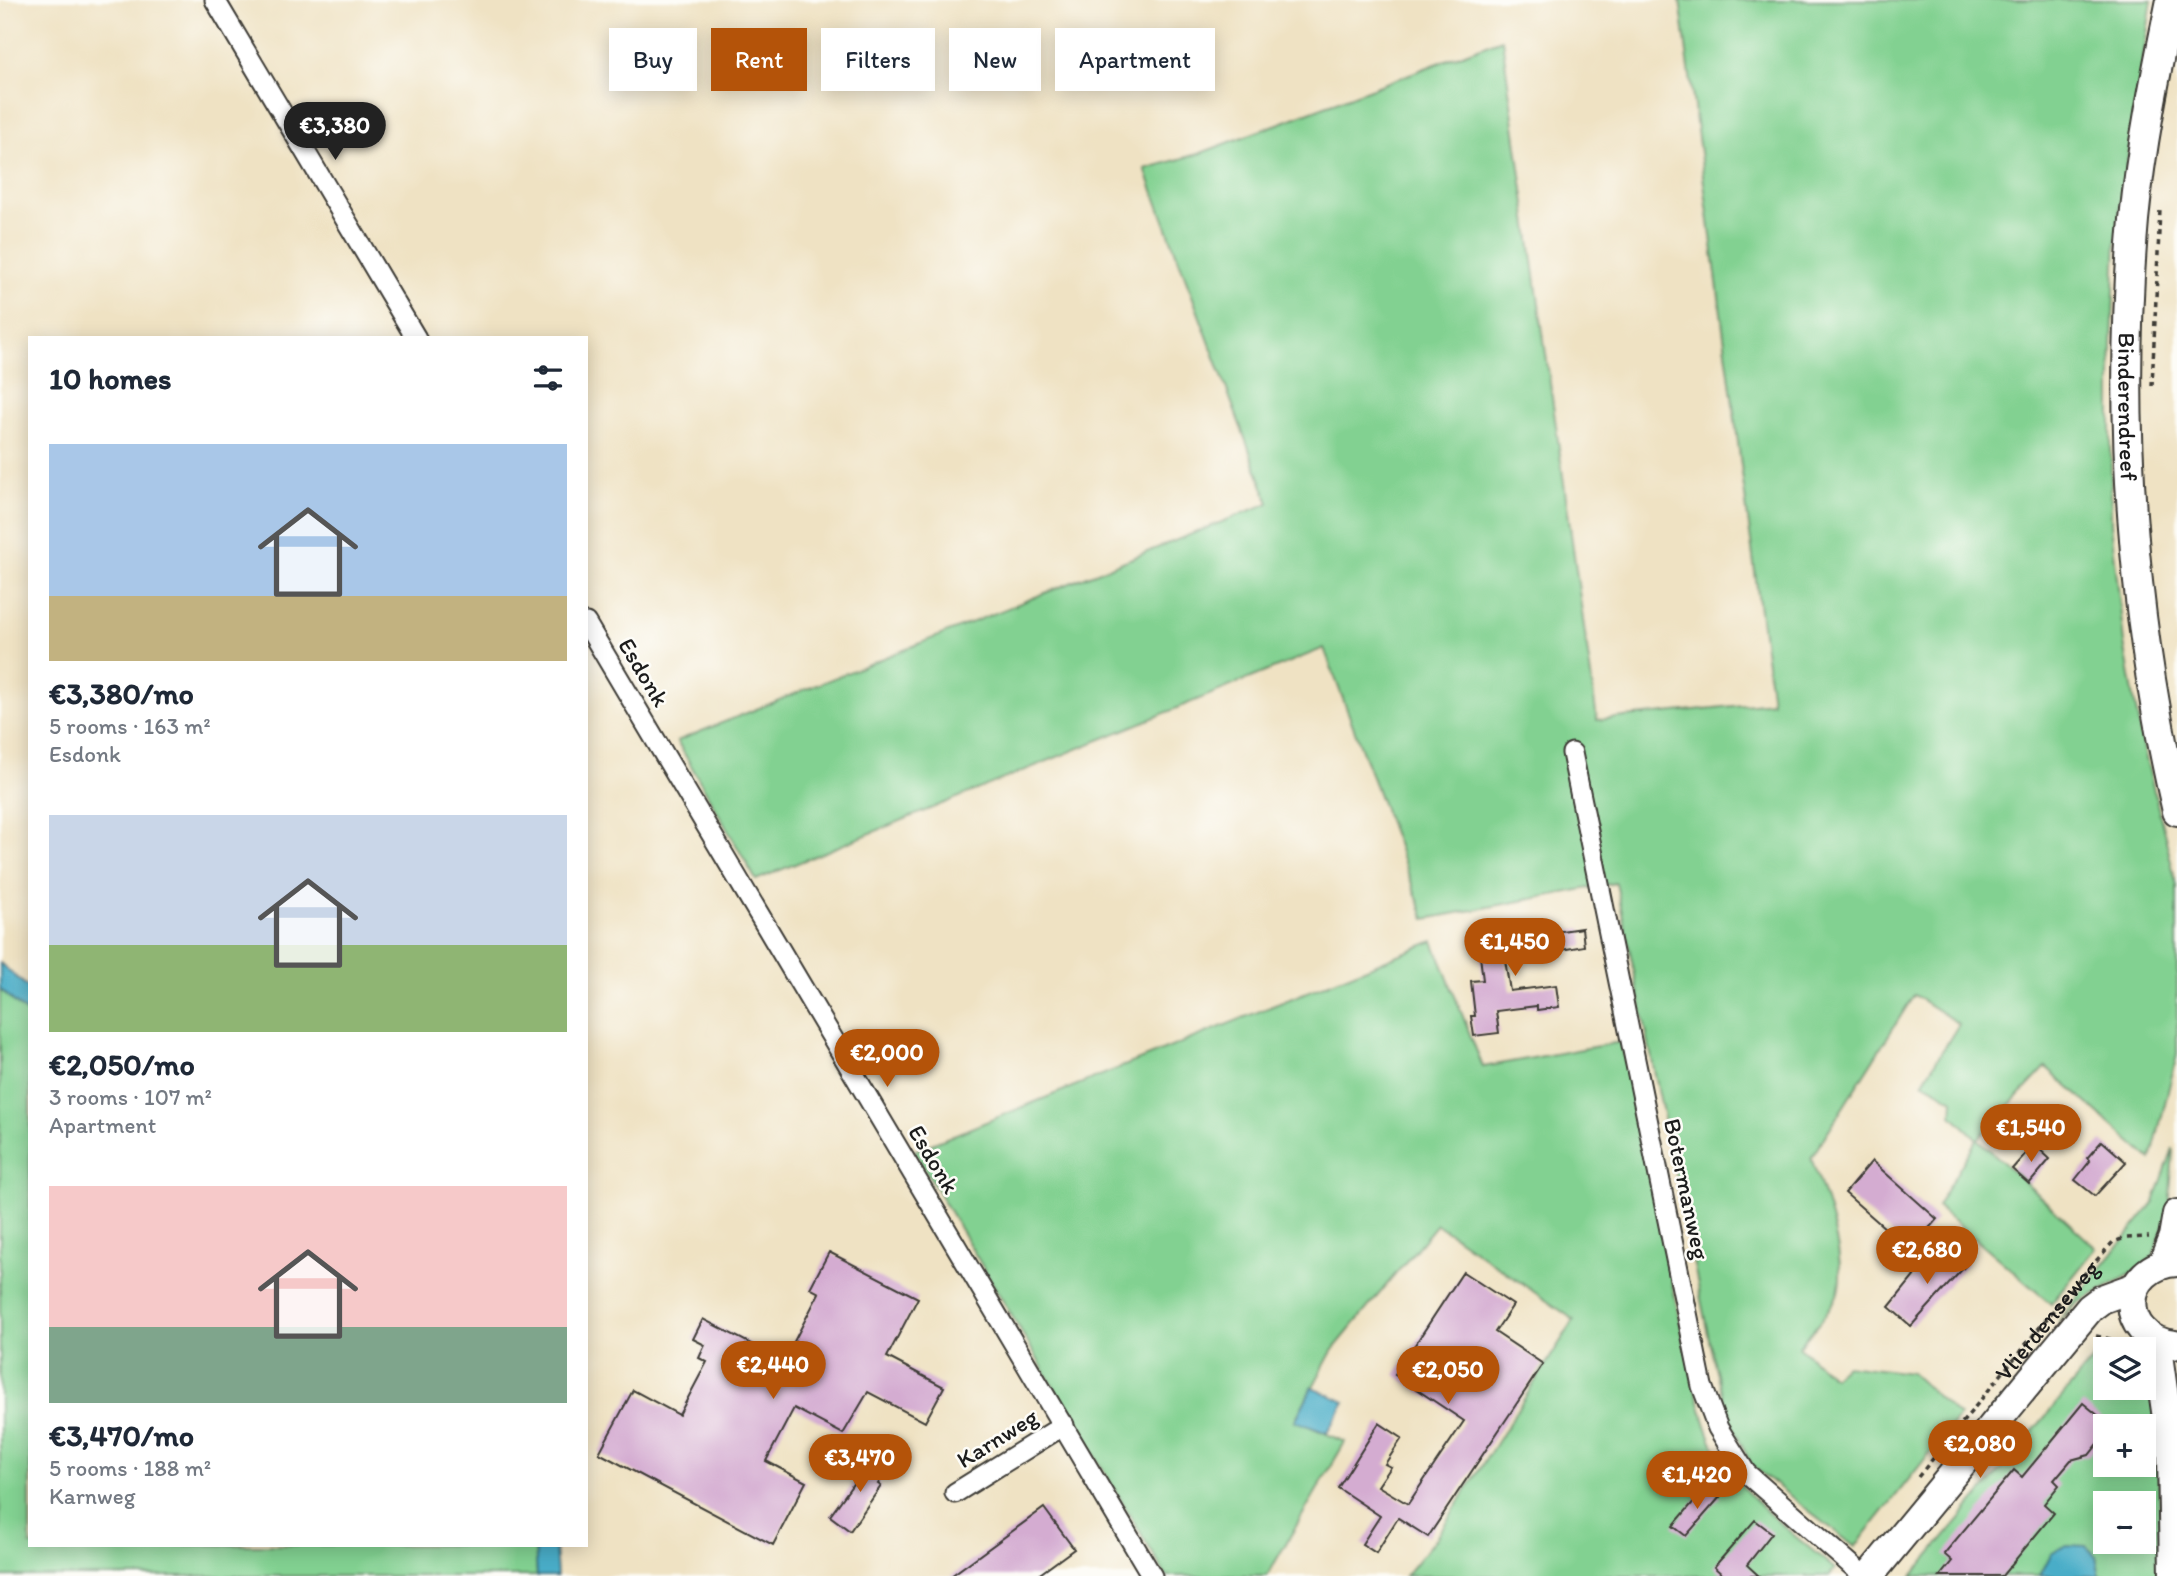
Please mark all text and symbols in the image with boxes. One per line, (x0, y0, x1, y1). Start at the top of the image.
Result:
chip: Buy (609, 28, 697, 91)
chip: Rent (711, 28, 807, 91)
chip: Filters (821, 28, 935, 91)
chip: New (949, 28, 1041, 91)
chip: Apartment (1055, 28, 1215, 91)
pin: €3,380 (278, 102, 392, 162)
text: €3,380 (300, 111, 370, 139)
street label: Binderendreef (2113, 332, 2144, 482)
icon: filters (529, 359, 567, 397)
text: 10 homes (49, 360, 172, 397)
icon: home (245, 489, 371, 615)
street label: Esdonk (612, 632, 676, 712)
text: €3,380/mo (49, 675, 194, 712)
text: 5 rooms · 163 m² (49, 712, 211, 740)
text: Esdonk (49, 740, 121, 768)
icon: home (245, 860, 371, 986)
pin: €1,450 (1458, 918, 1572, 978)
text: €1,450 (1480, 927, 1550, 955)
pin: €2,000 (830, 1030, 944, 1089)
text: €2,000 (850, 1038, 924, 1066)
text: €2,050/mo (49, 1046, 195, 1083)
text: 3 rooms · 107 m² (49, 1083, 212, 1111)
pin: €1,540 (1974, 1104, 2088, 1164)
text: Apartment (49, 1111, 156, 1139)
text: €1,540 (1996, 1113, 2066, 1141)
street label: Botermanweg (1658, 1116, 1716, 1263)
street label: Esdonk (902, 1119, 966, 1199)
pin: €2,680 (1870, 1226, 1984, 1286)
icon: home (245, 1231, 371, 1357)
text: €2,680 (1892, 1235, 1962, 1263)
street label: Vlierdenseweg (1988, 1253, 2105, 1386)
map controls (2093, 1337, 2156, 1554)
button: layers (2093, 1337, 2156, 1400)
pin: €2,440 (716, 1342, 830, 1401)
pin: €2,050 (1391, 1346, 1505, 1406)
text: €2,440 (737, 1350, 809, 1378)
text: €2,050 (1412, 1355, 1484, 1383)
street label: Karnweg (951, 1401, 1044, 1474)
button: + (2093, 1414, 2156, 1477)
text: €3,470/mo (49, 1417, 194, 1454)
pin: €2,080 (1923, 1420, 2037, 1480)
text: €2,080 (1944, 1429, 2016, 1457)
pin: €3,470 (803, 1434, 917, 1494)
text: €3,470 (825, 1443, 895, 1471)
pin: €1,420 (1640, 1452, 1754, 1511)
text: 5 rooms · 188 m² (49, 1454, 211, 1482)
text: €1,420 (1662, 1460, 1732, 1488)
text: Karnweg (49, 1482, 135, 1510)
button: − (2093, 1491, 2156, 1554)

